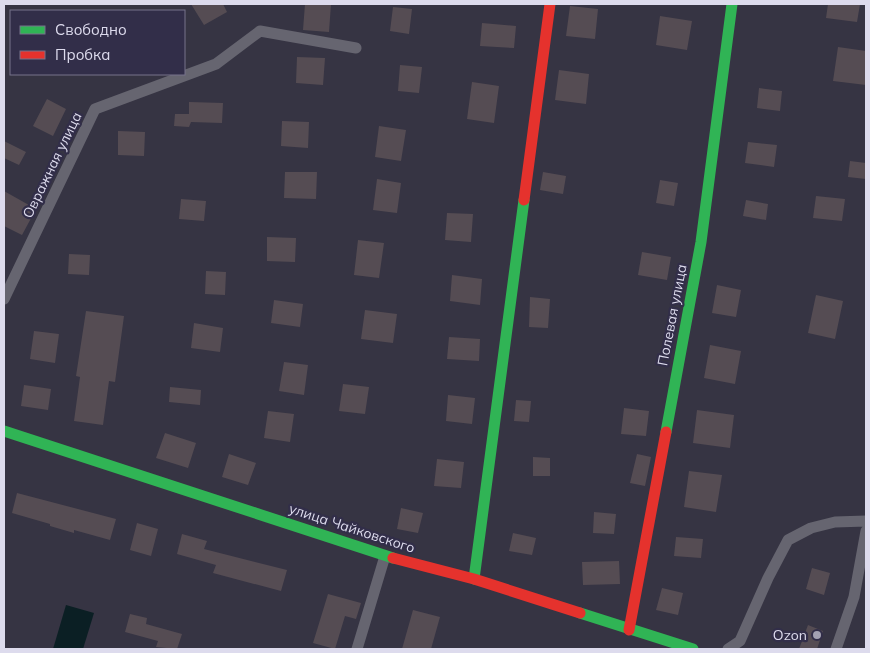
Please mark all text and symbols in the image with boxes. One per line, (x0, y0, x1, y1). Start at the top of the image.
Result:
legend (10, 10, 185, 75)
text: Свободно (55, 20, 127, 39)
text: Пробка (55, 45, 110, 64)
street label: Овражная улица (18, 109, 86, 221)
street label: Полевая улица (653, 263, 691, 367)
street label: улица Чайковского (287, 499, 417, 557)
place label: Ozon (773, 626, 807, 644)
marker: Ozon (811, 629, 823, 641)

